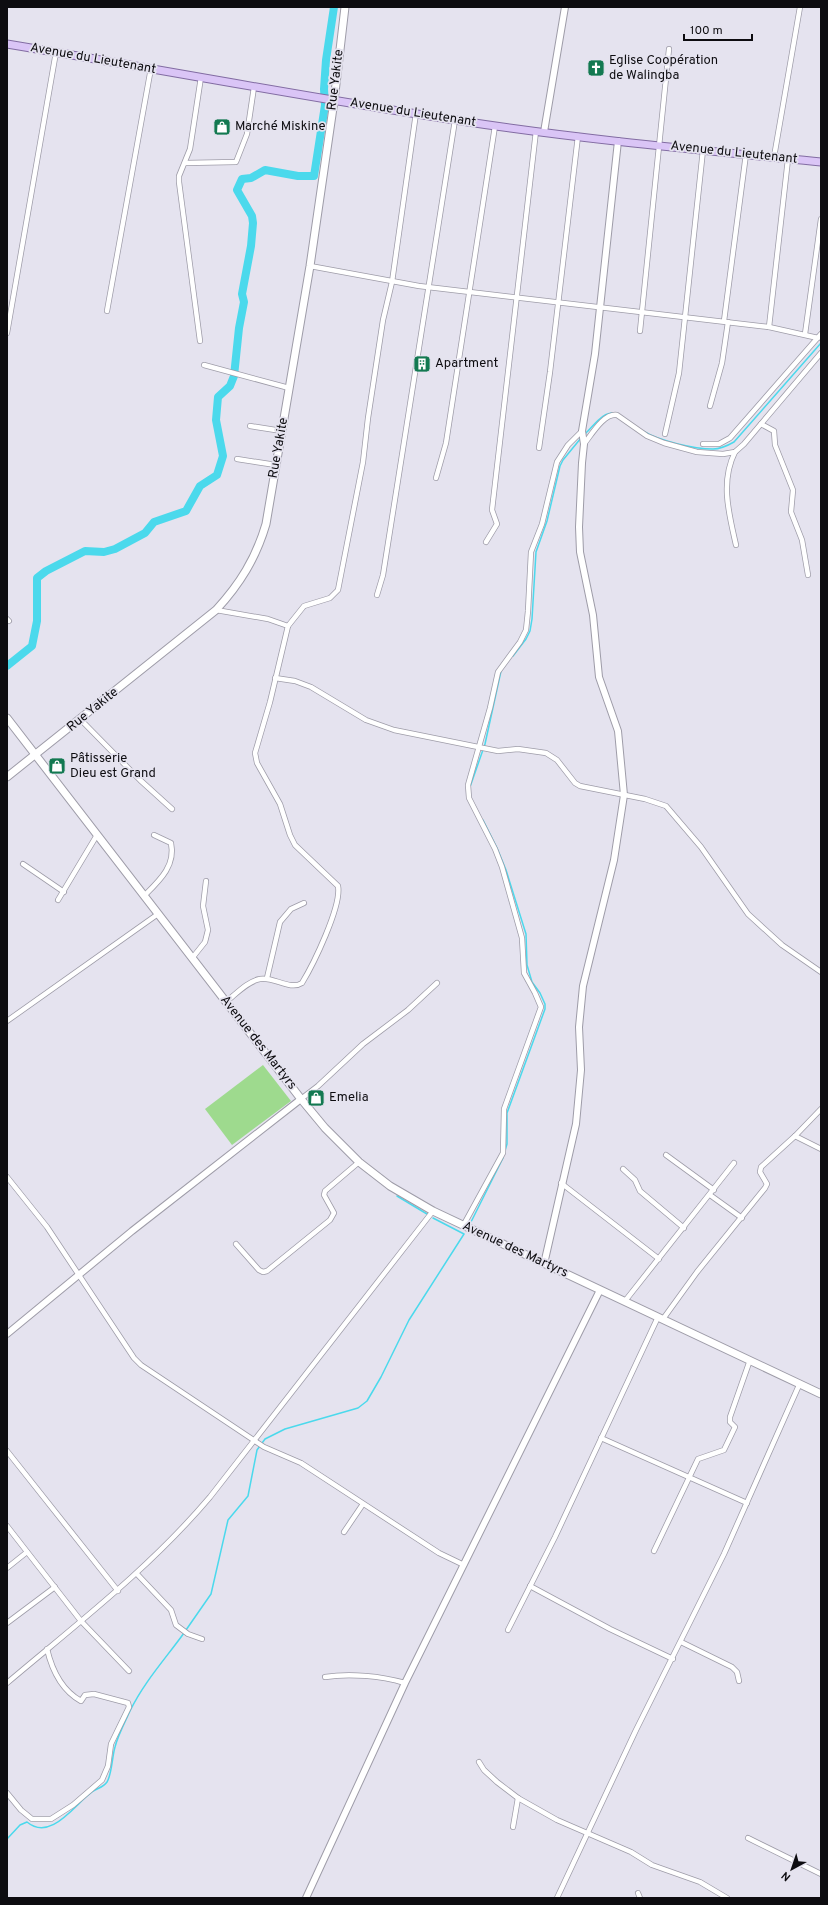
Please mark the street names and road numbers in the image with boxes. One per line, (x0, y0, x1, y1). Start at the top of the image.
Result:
street label: Avenue du Lieutenant (29, 40, 157, 78)
street label: Rue Yakite (324, 49, 348, 111)
street label: Avenue du Lieutenant (349, 95, 477, 131)
street label: Avenue du Lieutenant (670, 138, 798, 168)
street label: Rue Yakite (266, 416, 292, 480)
street label: Rue Yakite (64, 684, 122, 736)
street label: Avenue des Martyrs (216, 993, 300, 1093)
street label: Avenue des Martyrs (460, 1218, 570, 1282)

